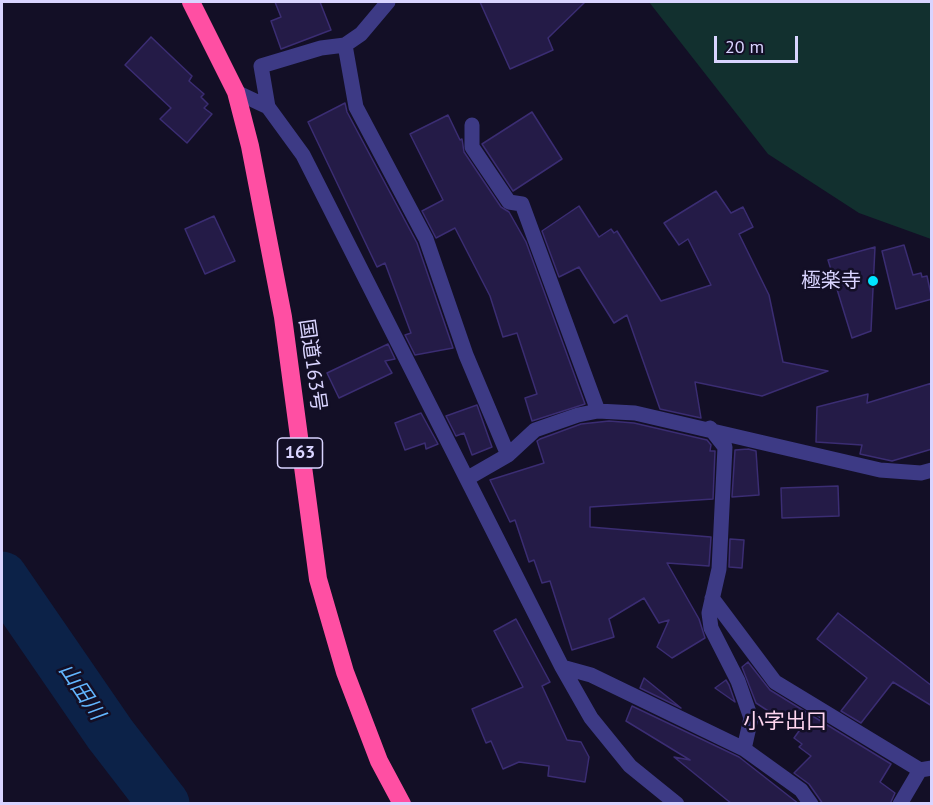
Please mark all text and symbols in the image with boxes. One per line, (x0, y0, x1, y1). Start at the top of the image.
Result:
scale bar (717, 24, 801, 62)
text: 20 m (725, 35, 764, 58)
place label: 極楽寺 (801, 269, 861, 293)
marker: 極楽寺 (866, 274, 880, 288)
street label: 国道163号 (294, 317, 330, 413)
road number: 163 (278, 438, 322, 468)
water label: 山田川 (53, 659, 109, 725)
district label: 小字出口 (743, 709, 827, 735)

